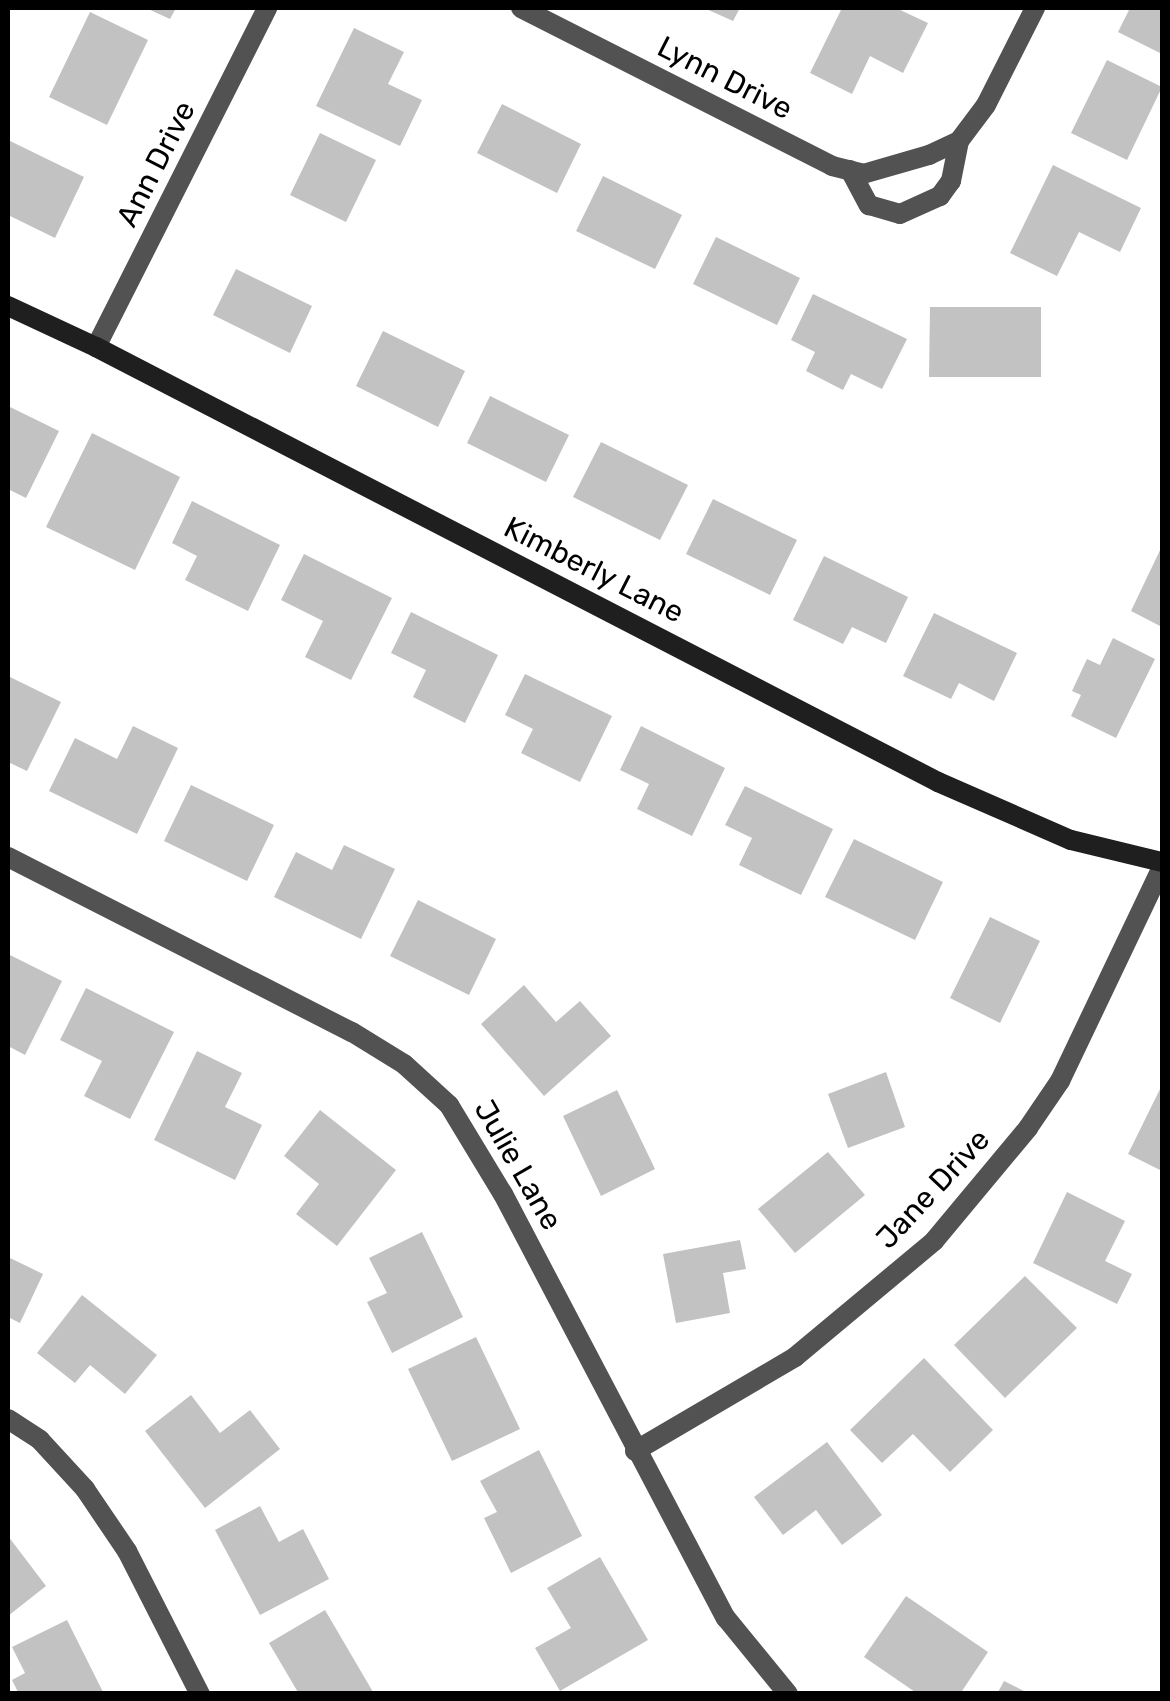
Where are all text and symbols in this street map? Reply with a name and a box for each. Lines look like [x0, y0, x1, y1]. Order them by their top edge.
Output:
street label: Lynn Drive [652, 29, 798, 127]
street label: Ann Drive [109, 95, 203, 233]
street label: Kimberly Lane [498, 509, 690, 631]
street label: Julie Lane [466, 1094, 570, 1236]
street label: Jane Drive [869, 1122, 997, 1256]

